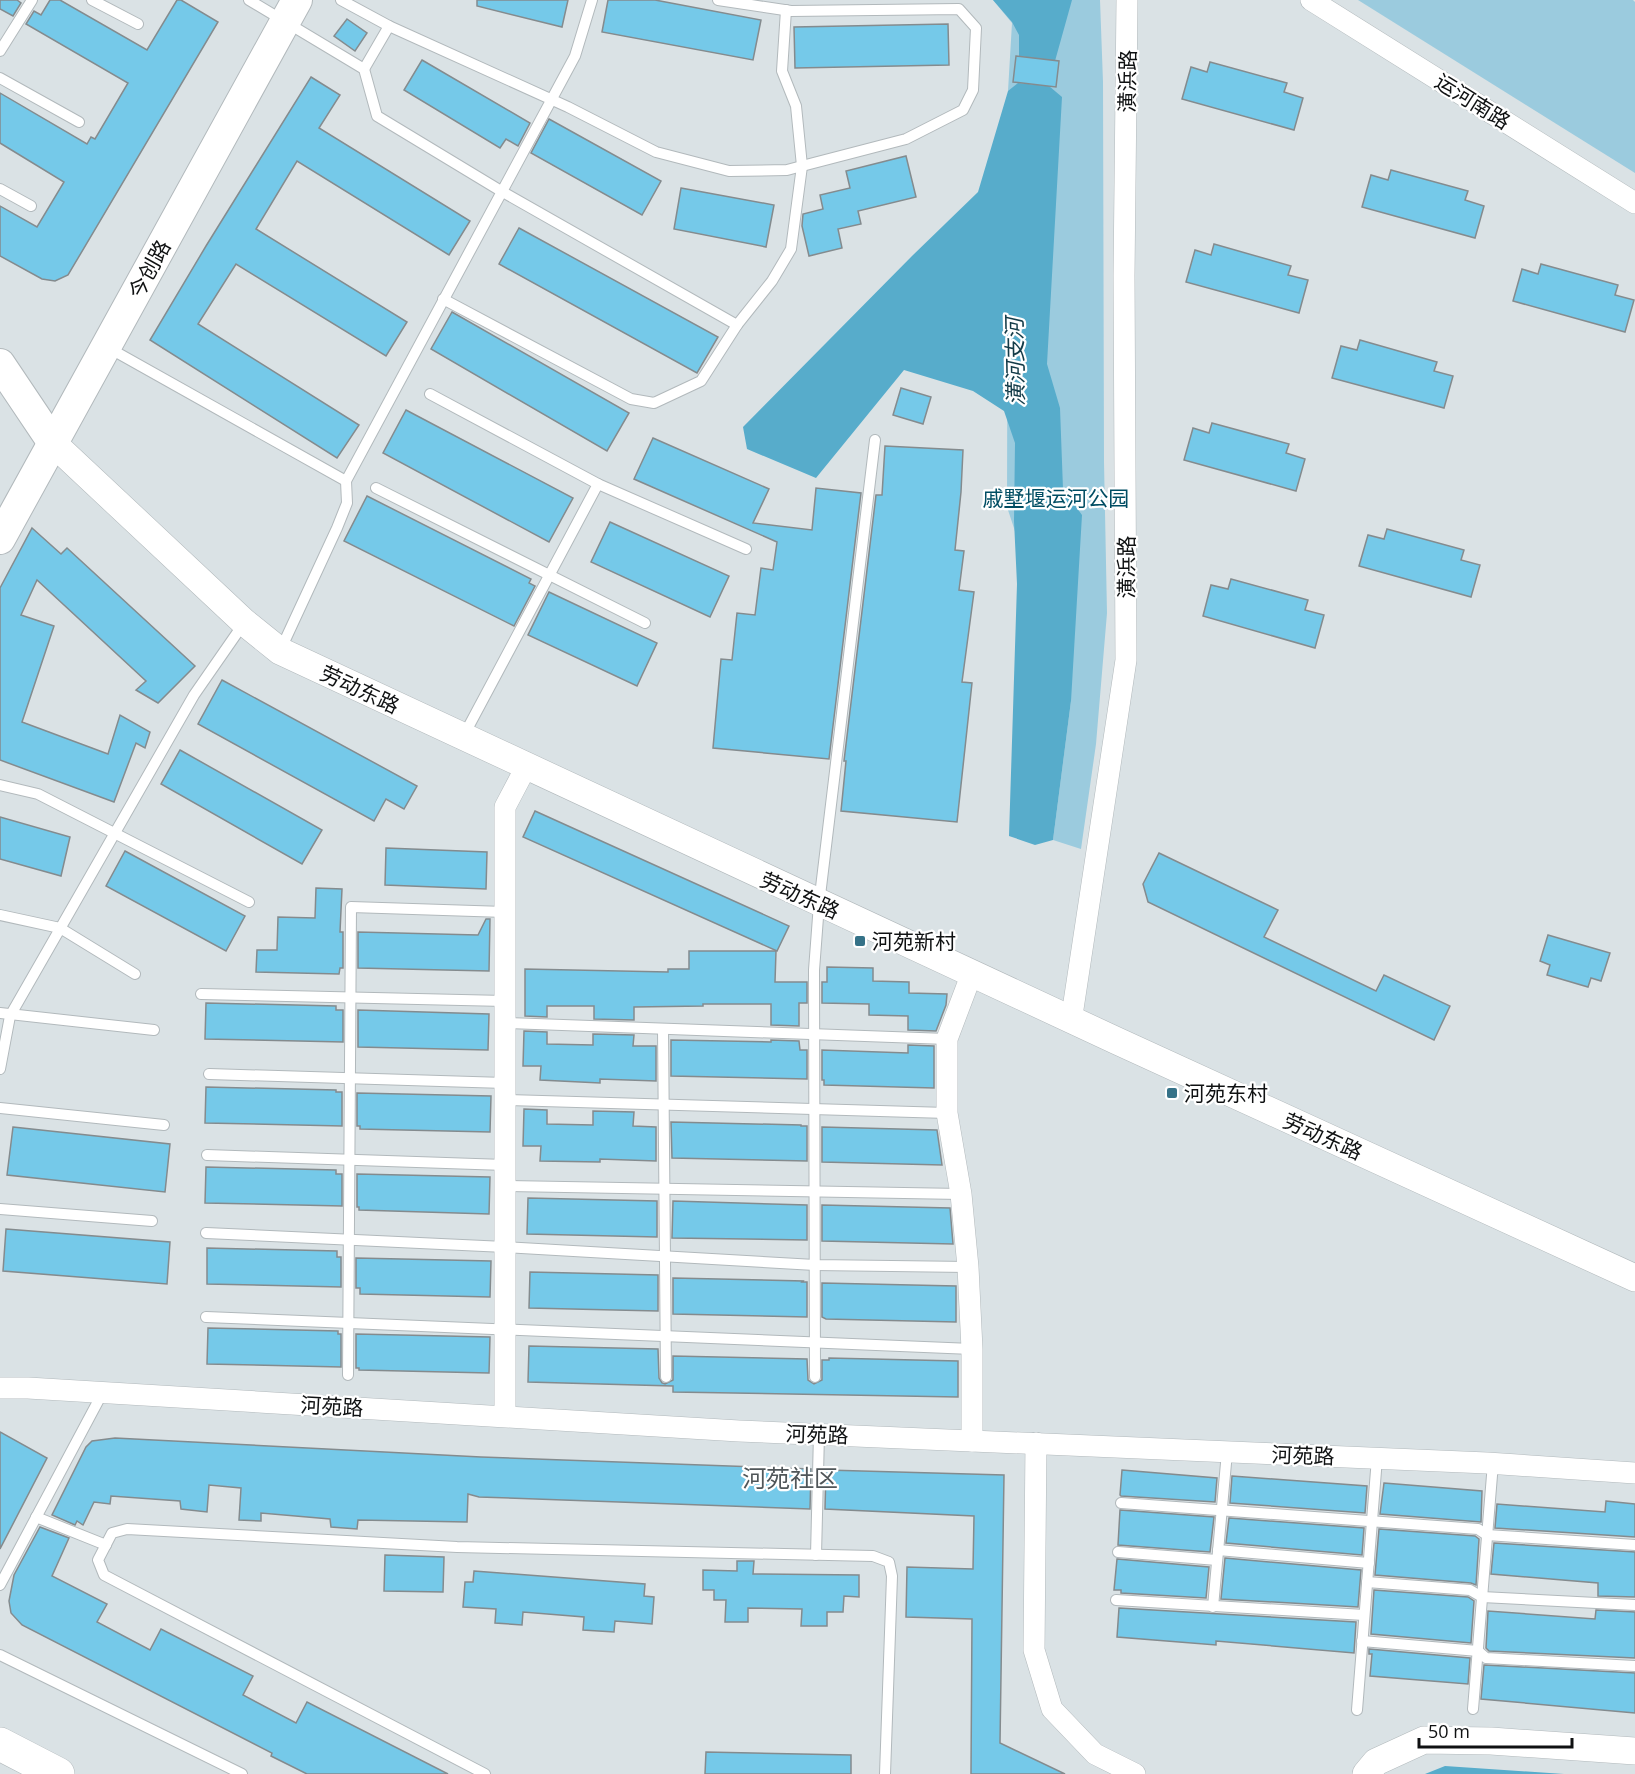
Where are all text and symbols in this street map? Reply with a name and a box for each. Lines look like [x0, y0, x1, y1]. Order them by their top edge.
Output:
street label: 潢浜路 [1112, 49, 1142, 113]
street label: 运河南路 [1430, 67, 1516, 135]
street label: 今创路 [121, 235, 177, 303]
water label: 潢河支河 [998, 314, 1030, 406]
park label: 戚墅堰运河公园 [983, 484, 1130, 512]
street label: 潢浜路 [1112, 536, 1140, 599]
street label: 劳动东路 [316, 659, 404, 719]
street label: 劳动东路 [756, 865, 844, 925]
place label: 河苑新村 [872, 927, 956, 955]
marker: 河苑新村 [853, 934, 867, 948]
place label: 河苑东村 [1184, 1079, 1268, 1107]
marker: 河苑东村 [1165, 1086, 1179, 1100]
street label: 劳动东路 [1279, 1106, 1367, 1166]
street label: 河苑路 [300, 1390, 364, 1422]
street label: 河苑路 [785, 1419, 849, 1449]
street label: 河苑路 [1271, 1440, 1335, 1470]
district label: 河苑社区 [742, 1461, 838, 1494]
scale bar [1419, 1711, 1572, 1749]
text: 50 m [1428, 1719, 1470, 1743]

